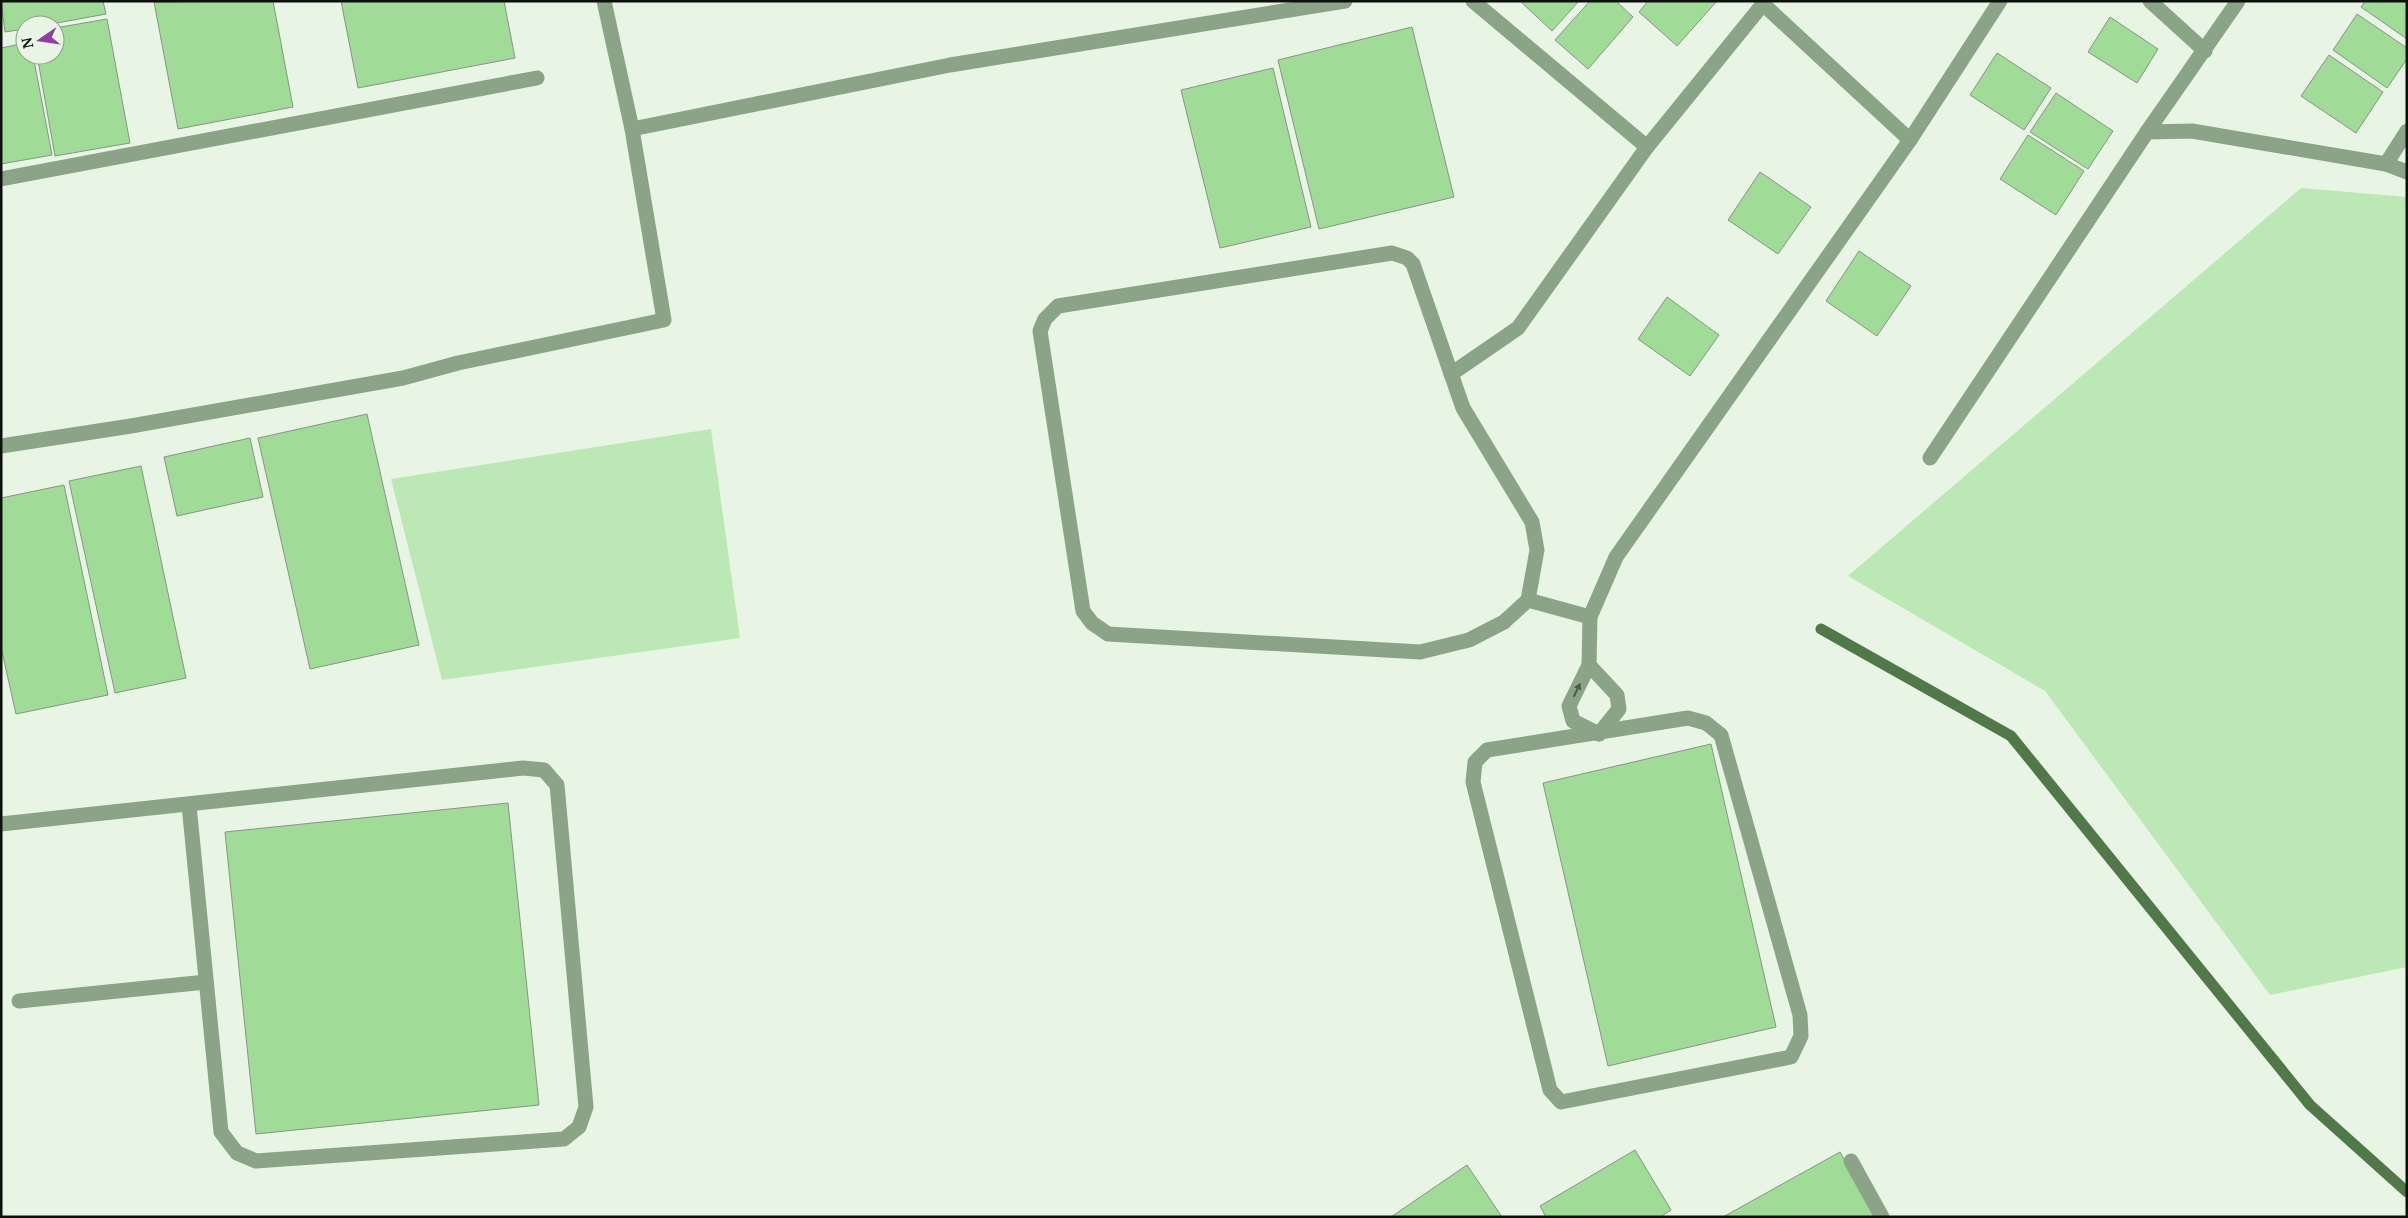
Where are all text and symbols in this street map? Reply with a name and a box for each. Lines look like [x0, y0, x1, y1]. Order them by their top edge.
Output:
north arrow [15, 15, 65, 65]
text: N [16, 36, 37, 51]
one-way arrow [1573, 683, 1581, 697]

